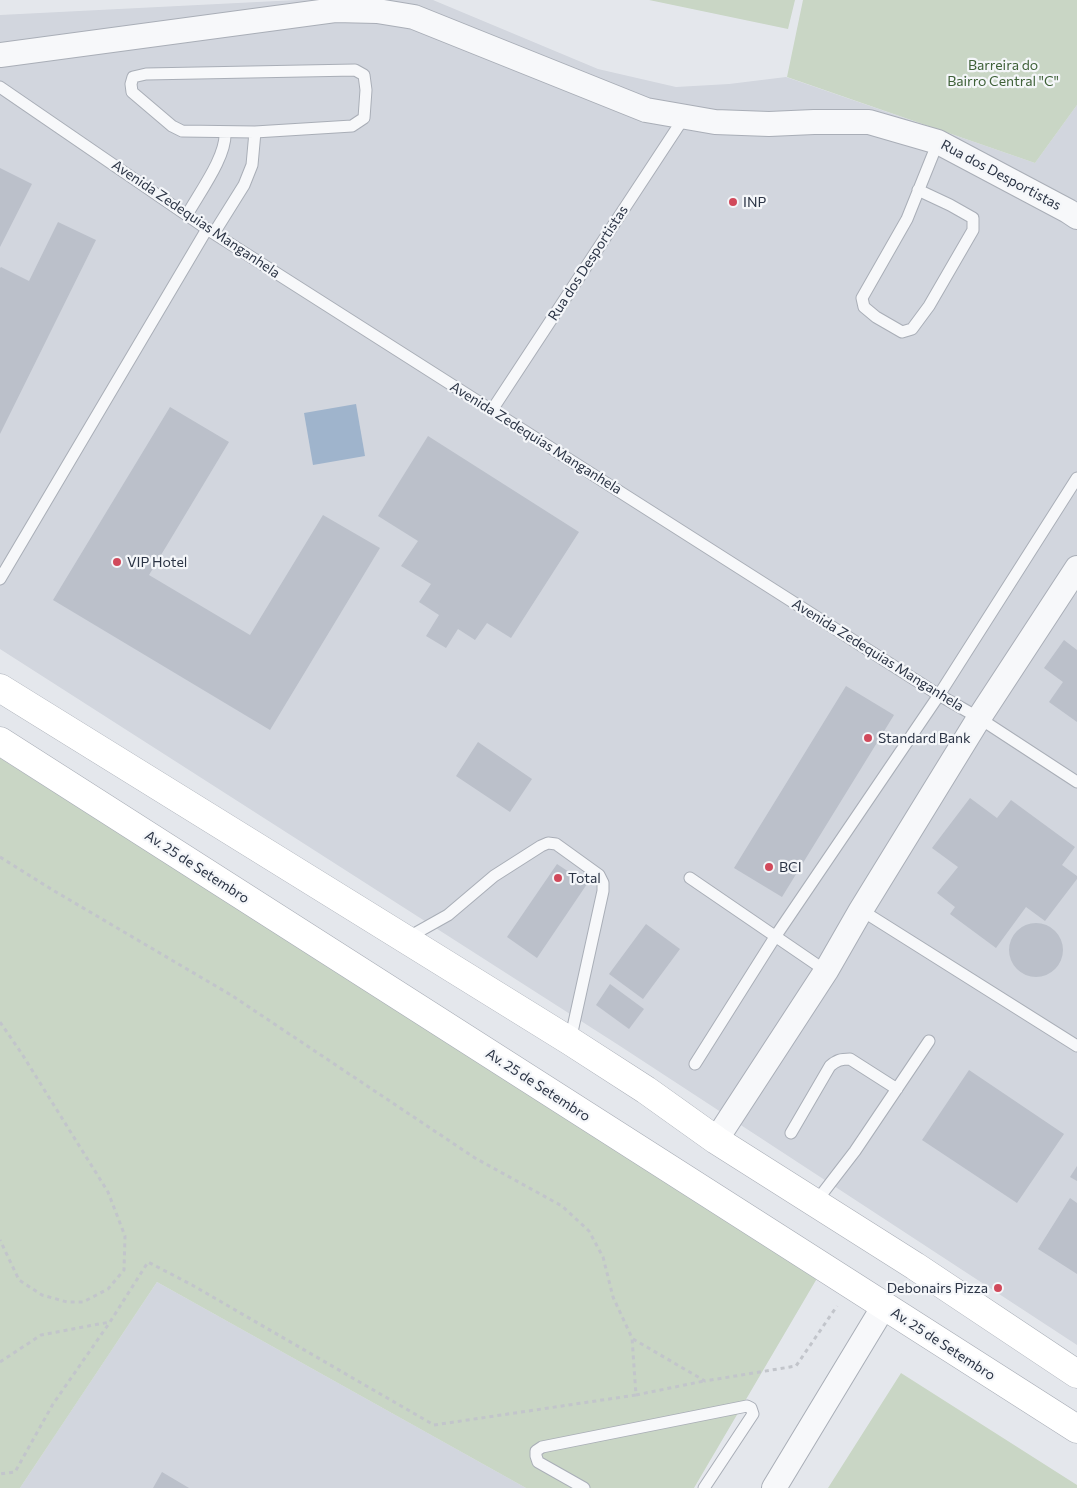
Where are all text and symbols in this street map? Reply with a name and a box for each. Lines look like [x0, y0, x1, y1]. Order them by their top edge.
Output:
park label: Barreira do Bairro Central "C" [947, 57, 1059, 90]
street label: Rua dos Desportistas [938, 136, 1064, 214]
street label: Avenida Zedequias Manganhela [109, 156, 283, 282]
place label: INP [743, 194, 766, 210]
marker: INP [727, 196, 739, 208]
street label: Rua dos Desportistas [544, 202, 632, 324]
street label: Avenida Zedequias Manganhela [447, 378, 625, 498]
place label: VIP Hotel [127, 554, 187, 570]
marker: VIP Hotel [111, 556, 123, 568]
street label: Avenida Zedequias Manganhela [789, 595, 967, 715]
place label: Standard Bank [878, 730, 971, 746]
marker: Standard Bank [862, 732, 874, 744]
street label: Av. 25 de Setembro [142, 827, 252, 907]
place label: BCI [779, 859, 802, 875]
marker: BCI [763, 861, 775, 873]
place label: Total [568, 870, 601, 886]
marker: Total [552, 872, 564, 884]
street label: Av. 25 de Setembro [483, 1045, 593, 1125]
place label: Debonairs Pizza [887, 1280, 988, 1296]
marker: Debonairs Pizza [992, 1282, 1004, 1294]
street label: Av. 25 de Setembro [888, 1304, 998, 1384]

